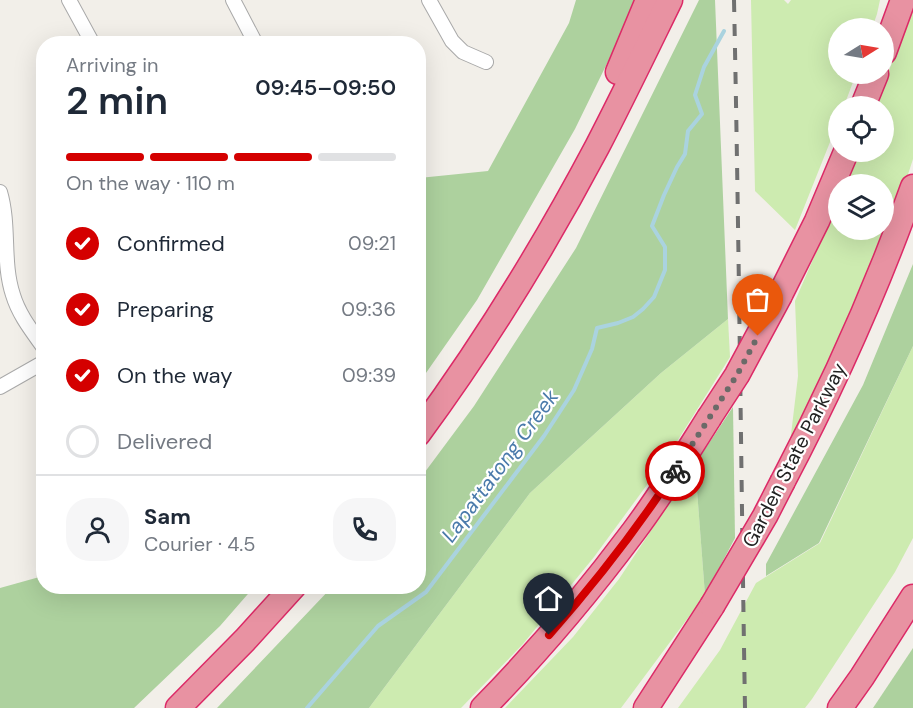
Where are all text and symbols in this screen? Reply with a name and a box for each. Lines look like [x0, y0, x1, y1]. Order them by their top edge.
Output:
north arrow [828, 18, 894, 84]
map controls [828, 18, 894, 240]
text: Arriving in [66, 52, 158, 78]
text: 09:45–09:50 [255, 73, 396, 102]
text: 2 min [66, 75, 168, 126]
button: locate [828, 96, 894, 162]
text: On the way · 110 m [66, 170, 235, 196]
button: layers [828, 174, 894, 240]
icon: check [66, 227, 99, 260]
text: Confirmed [117, 229, 225, 258]
text: 09:21 [348, 230, 396, 256]
pin [732, 274, 783, 336]
icon: bag [741, 283, 774, 316]
icon: check [66, 293, 99, 326]
text: Preparing [117, 295, 214, 324]
text: 09:36 [341, 296, 396, 322]
street label: Garden State Parkway [736, 358, 852, 552]
icon: check [66, 359, 99, 392]
text: On the way [117, 361, 232, 390]
text: 09:39 [342, 362, 396, 388]
water label: Lapattatong Creek [435, 384, 565, 548]
text: Delivered [117, 427, 212, 456]
courier [645, 441, 705, 501]
icon: bike [659, 455, 692, 488]
button: person [66, 498, 129, 561]
button: phone [333, 498, 396, 561]
text: Sam [144, 502, 191, 531]
text: Courier · 4.5 [144, 531, 256, 557]
pin [523, 573, 574, 635]
icon: home [532, 582, 565, 615]

